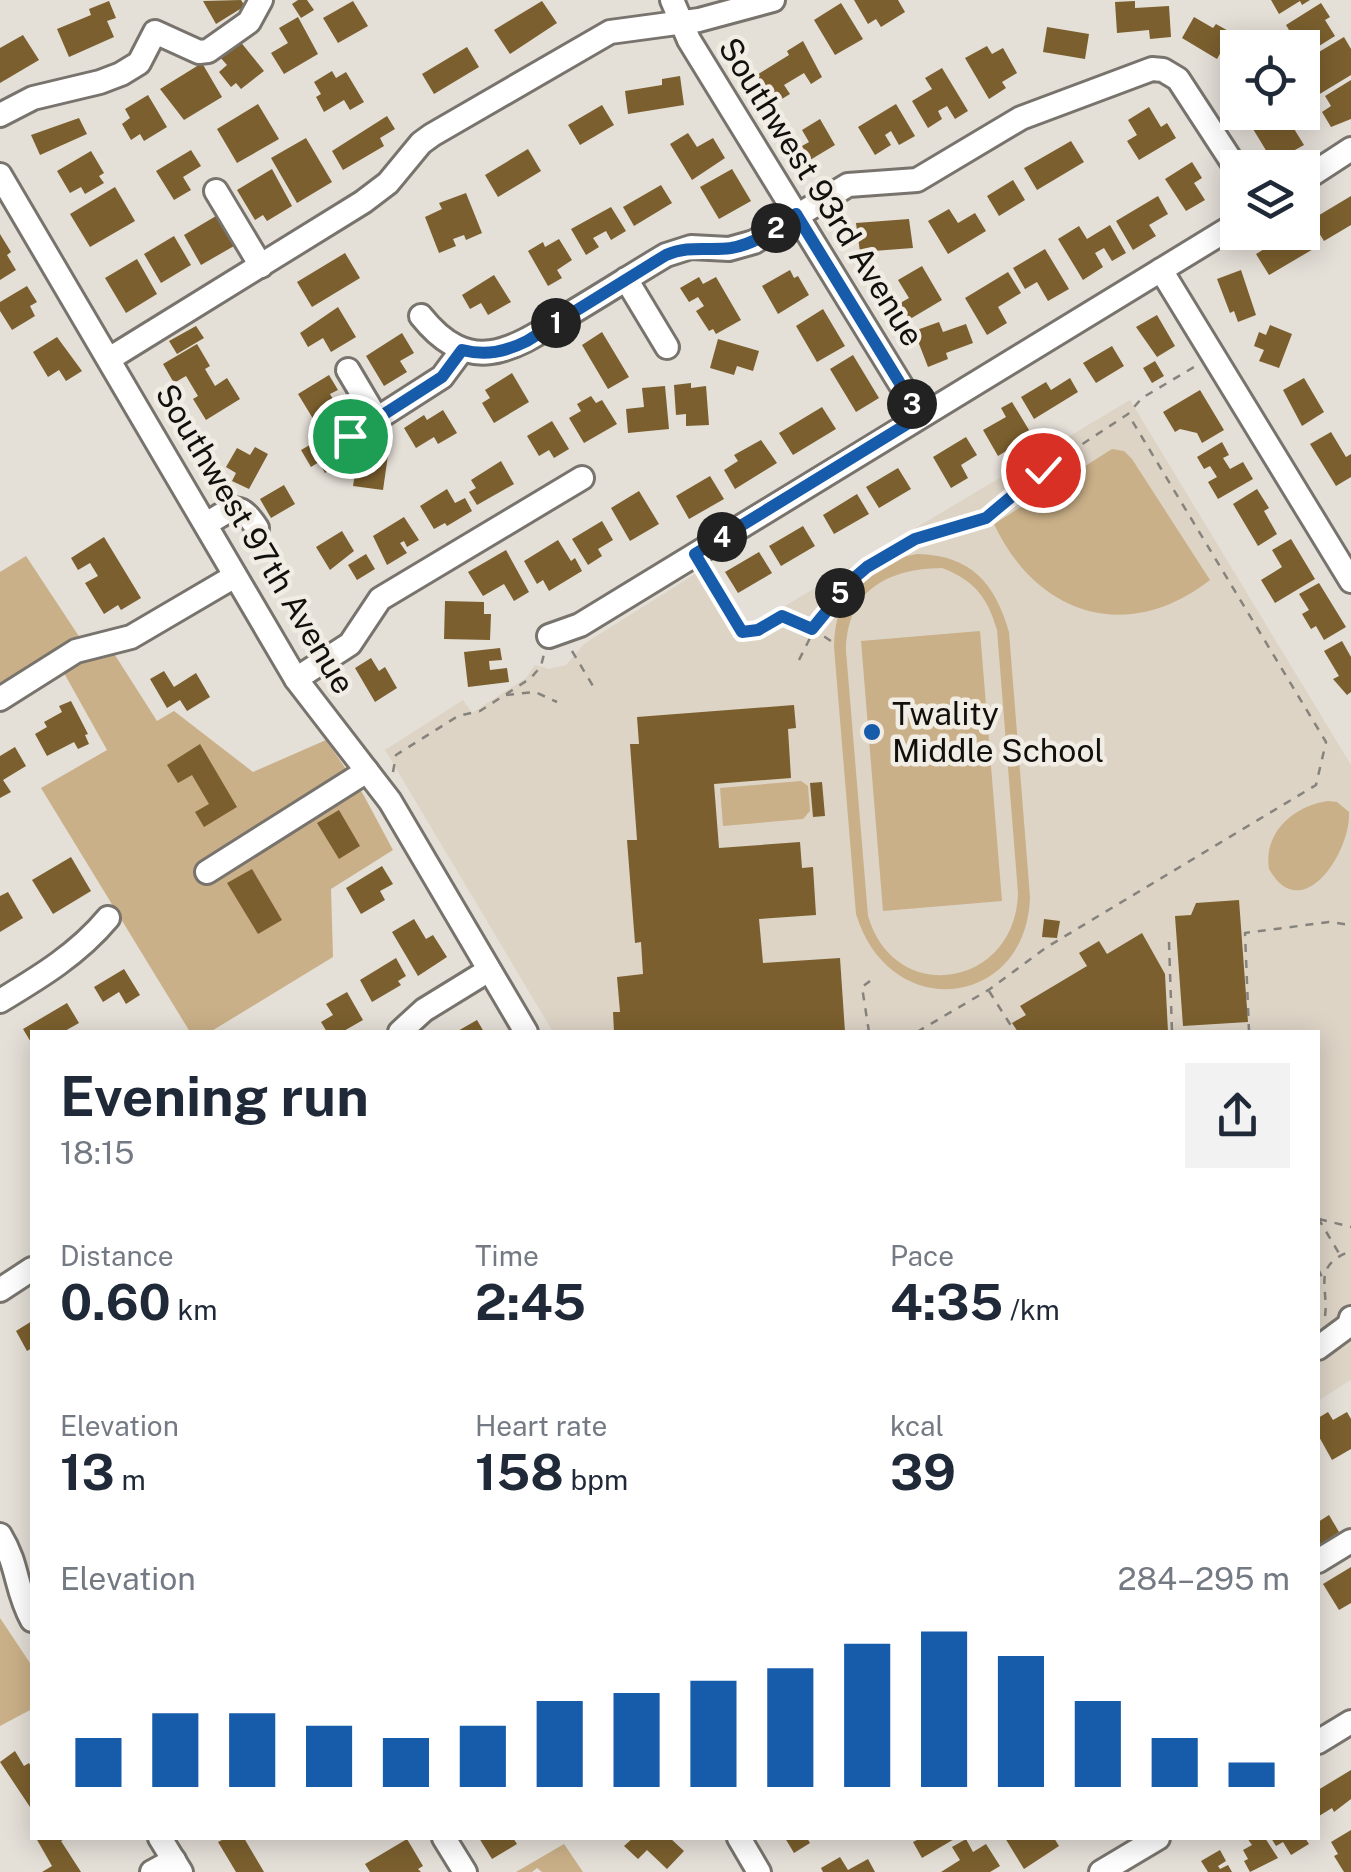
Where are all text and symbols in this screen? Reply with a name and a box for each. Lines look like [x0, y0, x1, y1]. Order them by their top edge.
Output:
map controls [1220, 30, 1320, 250]
button: locate [1220, 30, 1320, 130]
street label: Southwest 93rd Avenue [711, 31, 931, 353]
button: layers [1220, 150, 1320, 250]
pin: 2 [751, 203, 801, 253]
text: 2 [767, 211, 785, 244]
pin: 1 [531, 298, 581, 348]
text: 1 [550, 306, 562, 339]
street label: Southwest 97th Avenue [148, 377, 363, 700]
pin: 3 [887, 379, 937, 429]
text: 3 [903, 387, 921, 420]
pin [308, 394, 393, 479]
icon: arrive [323, 409, 378, 464]
pin [1001, 428, 1086, 513]
icon: check [1016, 443, 1071, 498]
pin: 4 [697, 512, 747, 562]
text: 4 [713, 520, 731, 553]
pin: 5 [815, 568, 865, 618]
text: 5 [831, 576, 849, 609]
place label: Twality Middle School [892, 695, 1104, 769]
marker: Twality Middle School [861, 721, 883, 743]
button: share [1185, 1063, 1290, 1168]
text: Evening run [60, 1064, 369, 1128]
text: 18:15 [60, 1134, 134, 1171]
text: Distance [60, 1239, 174, 1272]
text: Time [475, 1239, 539, 1272]
text: Pace [890, 1239, 954, 1272]
text: 0.60 [60, 1272, 171, 1331]
text: 2:45 [475, 1272, 586, 1331]
text: 4:35 [890, 1272, 1003, 1331]
text: km [171, 1293, 218, 1326]
text: /km [1003, 1293, 1060, 1326]
text: Elevation [60, 1409, 179, 1442]
text: Heart rate [475, 1409, 607, 1442]
text: kcal [890, 1409, 944, 1442]
text: 13 [60, 1442, 115, 1501]
text: 158 [475, 1442, 564, 1501]
text: 39 [890, 1442, 956, 1501]
text: m [115, 1463, 146, 1496]
text: bpm [564, 1463, 628, 1496]
text: Elevation [60, 1560, 196, 1597]
text: 284–295 m [1117, 1560, 1290, 1597]

